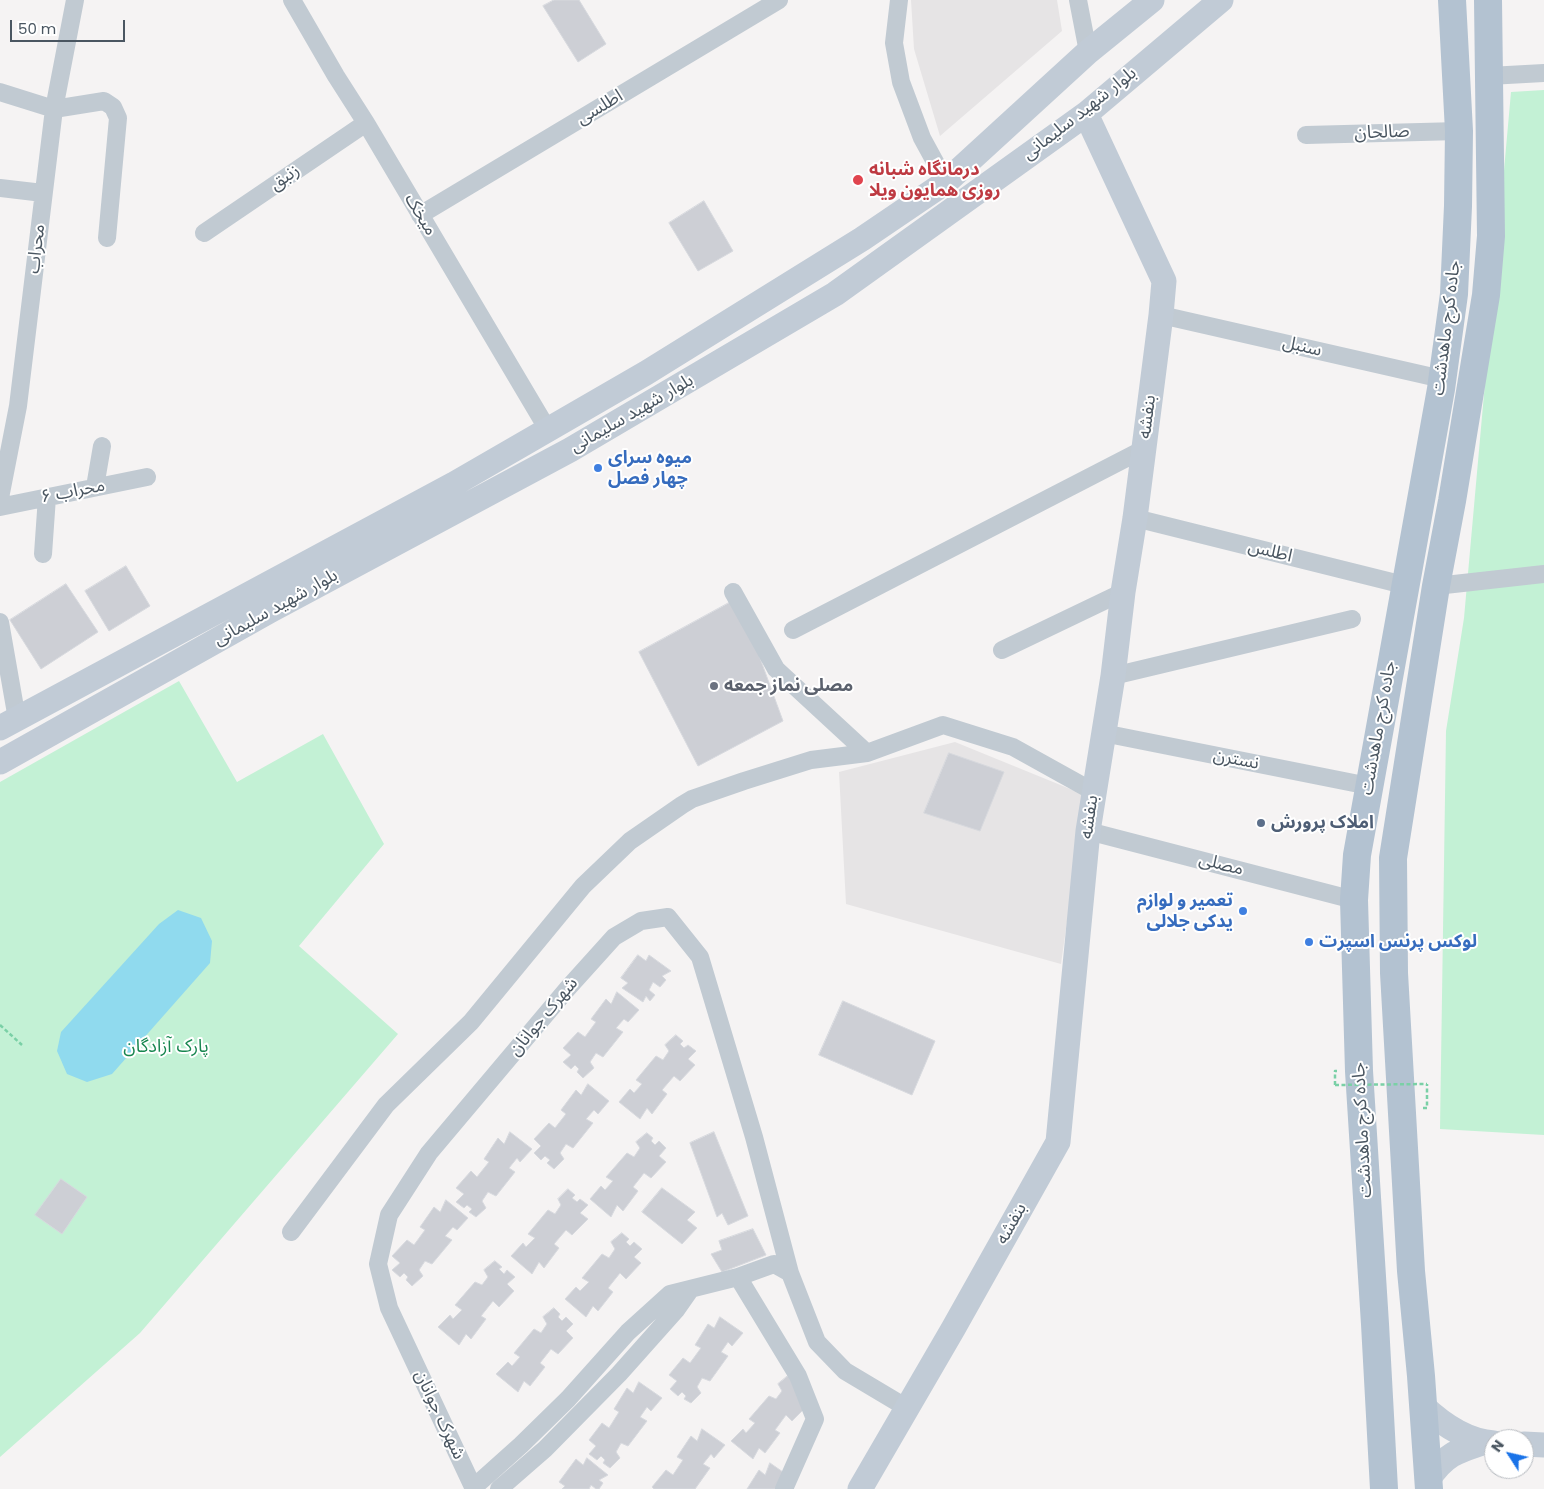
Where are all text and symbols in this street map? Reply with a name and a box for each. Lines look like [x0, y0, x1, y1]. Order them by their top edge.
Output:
scale bar [12, 10, 128, 42]
text: 50 m [18, 18, 56, 39]
street label: بلوار شهید سلیمانی [1019, 63, 1141, 165]
street label: اطلسی [573, 86, 627, 130]
street label: صالحان [1354, 121, 1410, 145]
place label: درمانگاه شبانه روزی همایون ویلا [869, 159, 1001, 202]
street label: زنبق [266, 160, 304, 196]
marker: درمانگاه شبانه روزی همایون ویلا [851, 173, 865, 187]
street label: میخک [399, 190, 441, 240]
street label: محراب [23, 223, 51, 275]
street label: جاده کرج ماهدشت [1428, 259, 1466, 397]
street label: سنبل [1280, 332, 1324, 362]
street label: بلوار شهید سلیمانی [567, 370, 697, 458]
street label: بنفشه [1135, 394, 1161, 440]
place label: میوه سرای چهار فصل [608, 447, 692, 489]
marker: میوه سرای چهار فصل [592, 462, 604, 474]
street label: محراب ۶ [39, 475, 107, 509]
street label: اطلس [1246, 536, 1294, 568]
street label: بلوار شهید سلیمانی [210, 565, 342, 651]
street label: جاده کرج ماهدشت [1357, 659, 1401, 797]
place label: مصلی نماز جمعه [724, 675, 853, 697]
marker: مصلی نماز جمعه [708, 680, 720, 692]
street label: نسترن [1211, 745, 1261, 775]
street label: بنفشه [1076, 794, 1104, 840]
place label: املاک پرورش [1271, 812, 1374, 834]
marker: املاک پرورش [1255, 817, 1267, 829]
street label: مصلی [1196, 849, 1246, 881]
place label: تعمیر و لوازم یدکی جلالی [1137, 890, 1233, 932]
marker: تعمیر و لوازم یدکی جلالی [1237, 905, 1249, 917]
place label: لوکس پرنس اسپرت [1319, 931, 1477, 953]
marker: لوکس پرنس اسپرت [1303, 936, 1315, 948]
street label: شهرک جوانان [505, 973, 583, 1061]
park label: پارک آزادگان [123, 1036, 209, 1058]
street label: جاده کرج ماهدشت [1349, 1062, 1377, 1198]
street label: بنفشه [992, 1200, 1032, 1248]
street label: شهرک جوانان [409, 1367, 469, 1463]
north arrow [1484, 1429, 1534, 1479]
text: N [1486, 1436, 1509, 1456]

